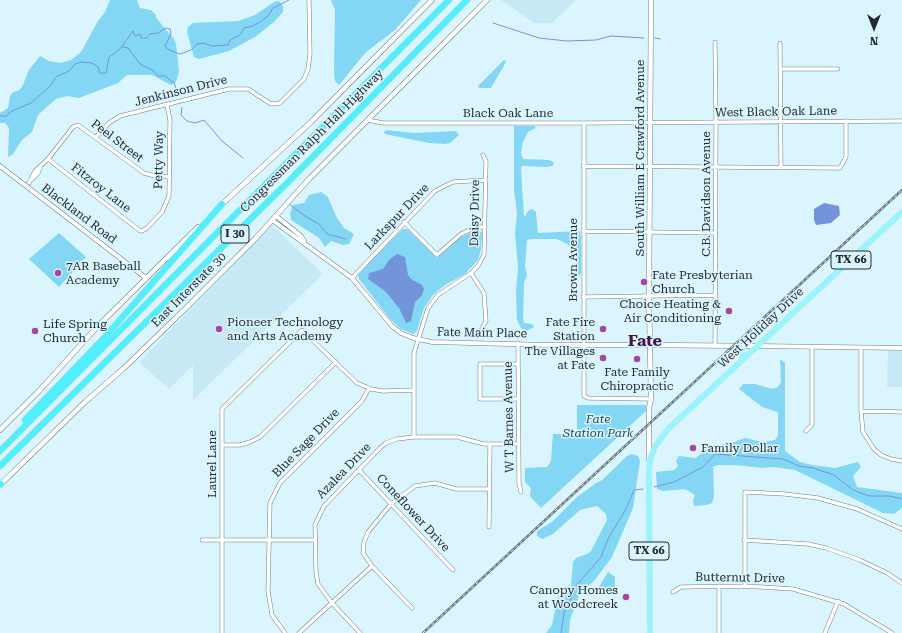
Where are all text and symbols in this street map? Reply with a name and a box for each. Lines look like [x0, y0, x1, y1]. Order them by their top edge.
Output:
north arrow [854, 8, 894, 48]
text: N [870, 34, 878, 47]
street label: South William E Crawford Avenue [633, 60, 647, 256]
street label: Congressman Ralph Hall Highway [237, 66, 387, 216]
street label: Jenkinson Drive [133, 73, 229, 109]
street label: West Black Oak Lane [715, 104, 837, 120]
street label: Black Oak Lane [463, 106, 553, 120]
street label: Peel Street [88, 117, 146, 165]
street label: Petty Way [151, 131, 167, 189]
street label: C.B. Davidson Avenue [699, 131, 713, 257]
street label: Fitzroy Lane [68, 160, 134, 216]
street label: Daisy Drive [467, 180, 483, 246]
street label: Blackland Road [39, 181, 119, 247]
street label: Larkspur Drive [362, 181, 432, 253]
street label: Brown Avenue [566, 218, 580, 302]
road number: I 30 [221, 225, 249, 243]
street label: East Interstate 30 [149, 250, 229, 330]
road number: TX 66 [831, 251, 871, 269]
place label: 7AR Baseball Academy [66, 259, 141, 287]
marker: 7AR Baseball Academy [53, 268, 63, 278]
place label: Fate Presbyterian Church [652, 268, 753, 296]
marker: Fate Presbyterian Church [639, 277, 649, 287]
street label: West Holiday Drive [715, 285, 807, 371]
place label: Choice Heating & Air Conditioning [620, 297, 721, 325]
marker: Choice Heating & Air Conditioning [724, 306, 734, 316]
place label: Pioneer Technology and Arts Academy [227, 315, 343, 343]
place label: Fate Fire Station [546, 315, 595, 343]
place label: Life Spring Church [43, 317, 107, 345]
marker: Pioneer Technology and Arts Academy [214, 324, 224, 334]
marker: Fate Fire Station [598, 324, 608, 334]
street label: Fate Main Place [437, 325, 527, 341]
marker: Life Spring Church [30, 326, 40, 336]
district label: Fate [628, 331, 662, 351]
place label: The Villages at Fate [525, 344, 595, 372]
marker: The Villages at Fate [598, 353, 608, 363]
marker: Fate Family Chiropractic [632, 354, 642, 364]
street label: W T Barnes Avenue [501, 361, 517, 473]
place label: Fate Family Chiropractic [600, 365, 674, 393]
street label: Blue Sage Drive [269, 405, 343, 481]
park label: Fate Station Park [563, 412, 633, 440]
street label: Laurel Lane [205, 430, 219, 498]
street label: Azalea Drive [314, 440, 374, 502]
place label: Family Dollar [701, 441, 778, 455]
marker: Family Dollar [688, 443, 698, 453]
street label: Coneflower Drive [373, 471, 453, 555]
road number: TX 66 [629, 542, 669, 560]
street label: Butternut Drive [695, 570, 785, 586]
place label: Canopy Homes at Woodcreek [530, 583, 618, 611]
marker: Canopy Homes at Woodcreek [621, 592, 631, 602]

